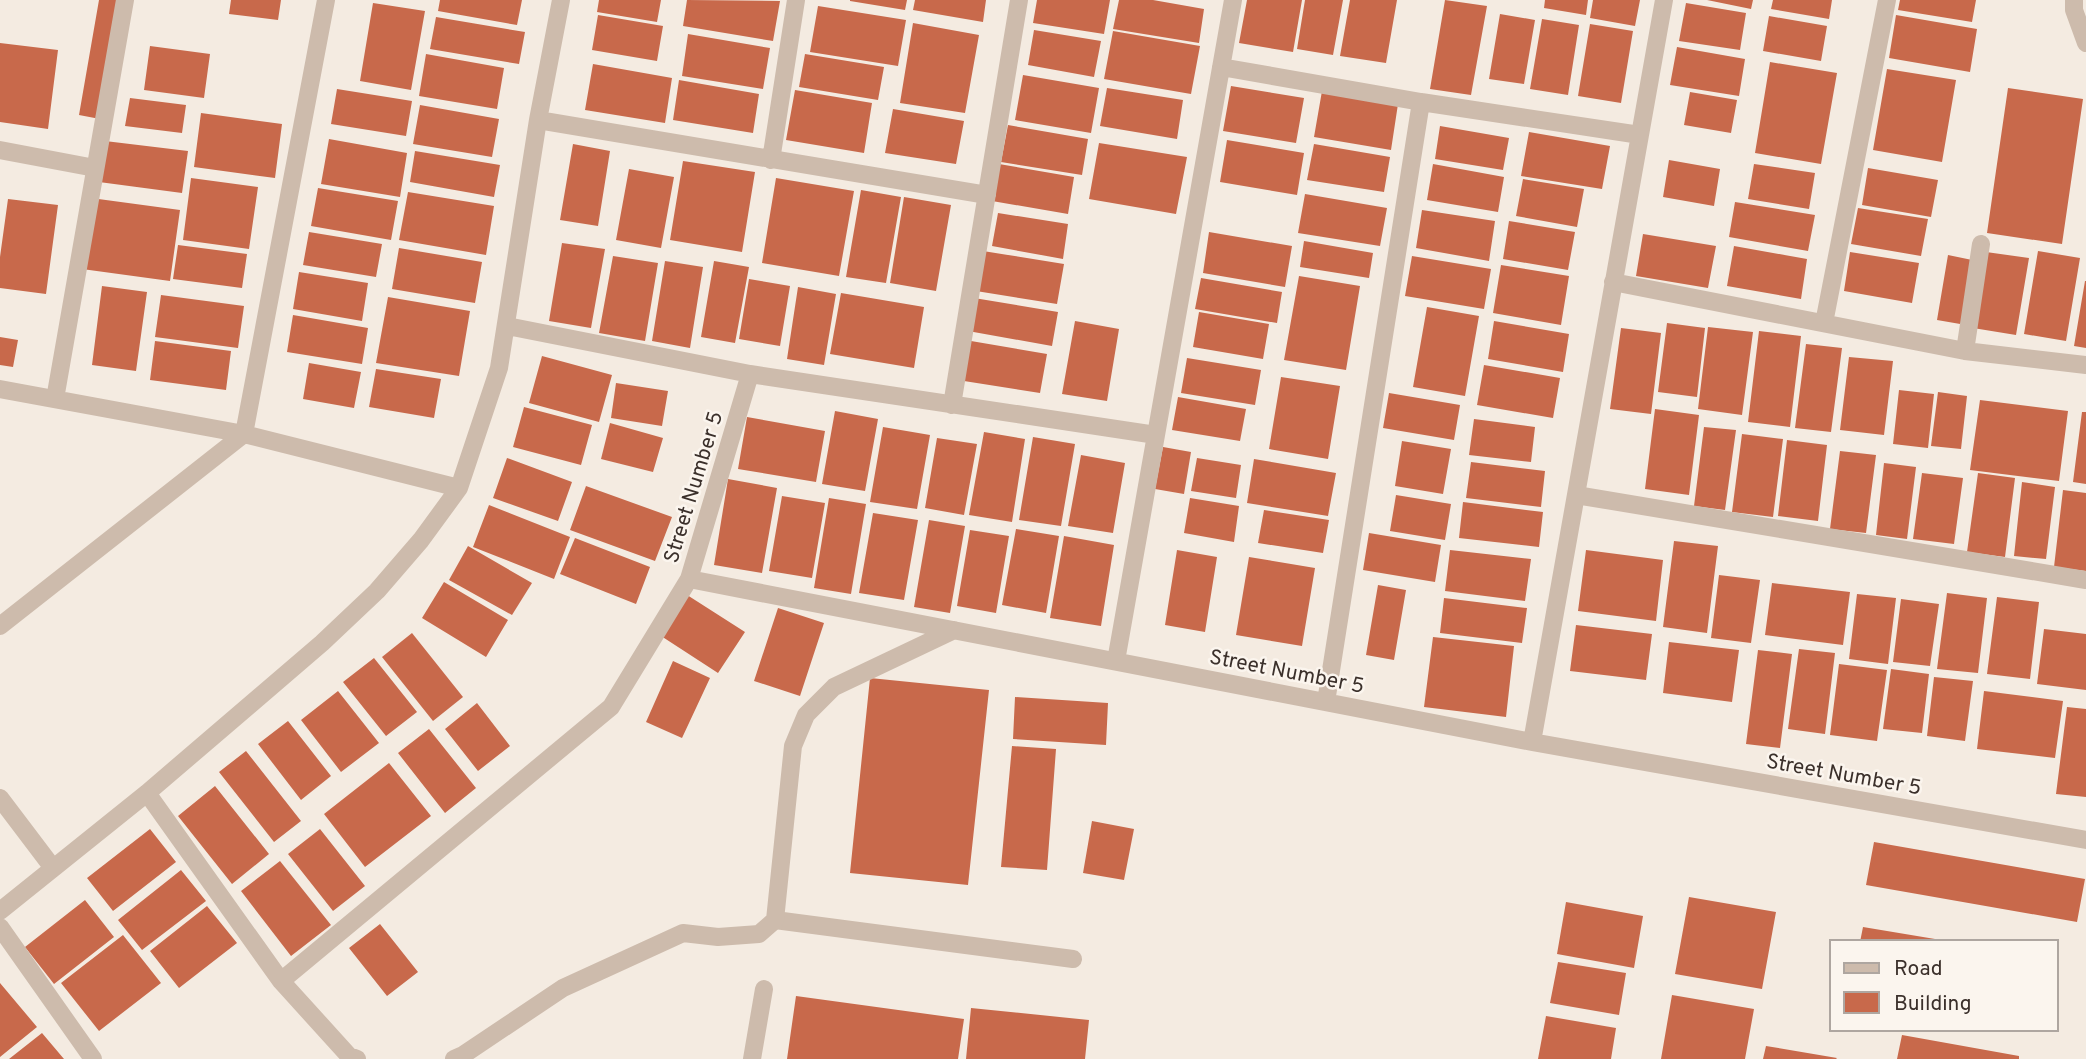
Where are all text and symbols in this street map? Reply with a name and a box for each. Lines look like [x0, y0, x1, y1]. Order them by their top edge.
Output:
street label: Street Number 5 [659, 408, 730, 567]
street label: Street Number 5 [1207, 644, 1366, 701]
street label: Street Number 5 [1764, 749, 1923, 802]
legend [1830, 940, 2058, 1031]
text: Road [1894, 956, 1943, 983]
text: Building [1894, 991, 1972, 1018]

